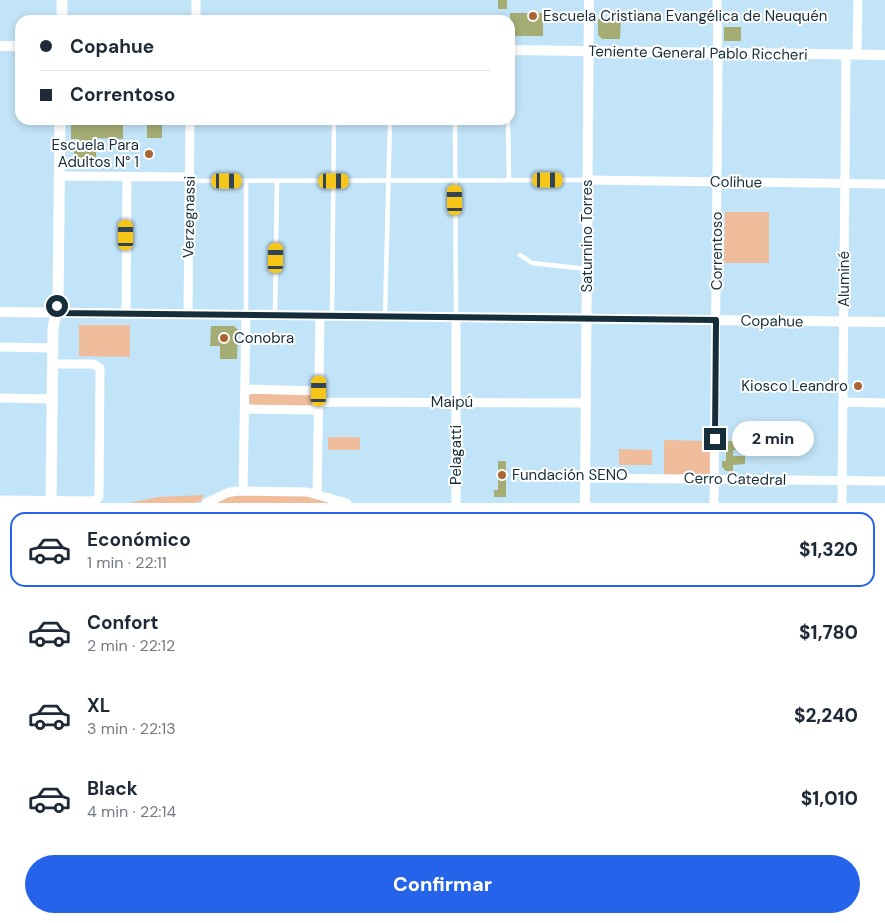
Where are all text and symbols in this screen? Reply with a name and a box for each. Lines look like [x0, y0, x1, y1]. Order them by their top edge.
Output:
place label: Escuela Cristiana Evangélica de Neuquén [543, 6, 827, 26]
marker: Escuela Cristiana Evangélica de Neuquén [527, 10, 539, 22]
text: Copahue [70, 34, 154, 59]
street label: Teniente General Pablo Riccheri [588, 41, 808, 65]
text: Correntoso [70, 82, 175, 107]
place label: Escuela Para Adultos N° 1 [52, 135, 139, 172]
marker: Escuela Para Adultos N° 1 [143, 148, 155, 160]
street label: Colihue [710, 172, 762, 192]
car [533, 173, 563, 188]
car [212, 174, 242, 189]
car [319, 174, 349, 189]
street label: Verzegnassi [178, 176, 200, 258]
street label: Saturnino Torres [577, 179, 597, 293]
car [447, 185, 462, 215]
street label: Correntoso [707, 212, 727, 290]
car [118, 220, 133, 250]
car [268, 243, 283, 273]
street label: Aluminé [834, 251, 854, 307]
route start [46, 295, 68, 317]
street label: Copahue [740, 310, 804, 332]
place label: Conobra [234, 328, 294, 348]
marker: Conobra [218, 332, 230, 344]
car [311, 376, 326, 406]
place label: Kiosco Leandro [741, 376, 848, 396]
marker: Kiosco Leandro [852, 380, 864, 392]
street label: Maipú [431, 392, 473, 412]
callout: 2 min [732, 422, 815, 456]
street label: Pelagatti [446, 425, 466, 485]
route end [704, 428, 726, 450]
text: 2 min [752, 428, 794, 449]
place label: Fundación SENO [512, 465, 628, 485]
street label: Cerro Catedral [684, 468, 786, 490]
marker: Fundación SENO [496, 469, 508, 481]
icon: car [27, 527, 72, 572]
text: Económico [87, 527, 191, 552]
text: $1,320 [799, 537, 858, 562]
text: 1 min · 22:11 [87, 552, 167, 573]
icon: car [27, 610, 72, 655]
text: Confort [87, 610, 159, 635]
text: $1,780 [799, 620, 858, 645]
text: 2 min · 22:12 [87, 635, 175, 656]
icon: car [27, 693, 72, 738]
text: XL [87, 693, 110, 718]
text: $2,240 [794, 703, 858, 728]
text: 3 min · 22:13 [87, 718, 176, 739]
icon: car [27, 776, 72, 821]
text: Black [87, 776, 138, 801]
text: $1,010 [801, 786, 858, 811]
text: 4 min · 22:14 [87, 801, 176, 822]
button: Confirmar [25, 855, 860, 913]

